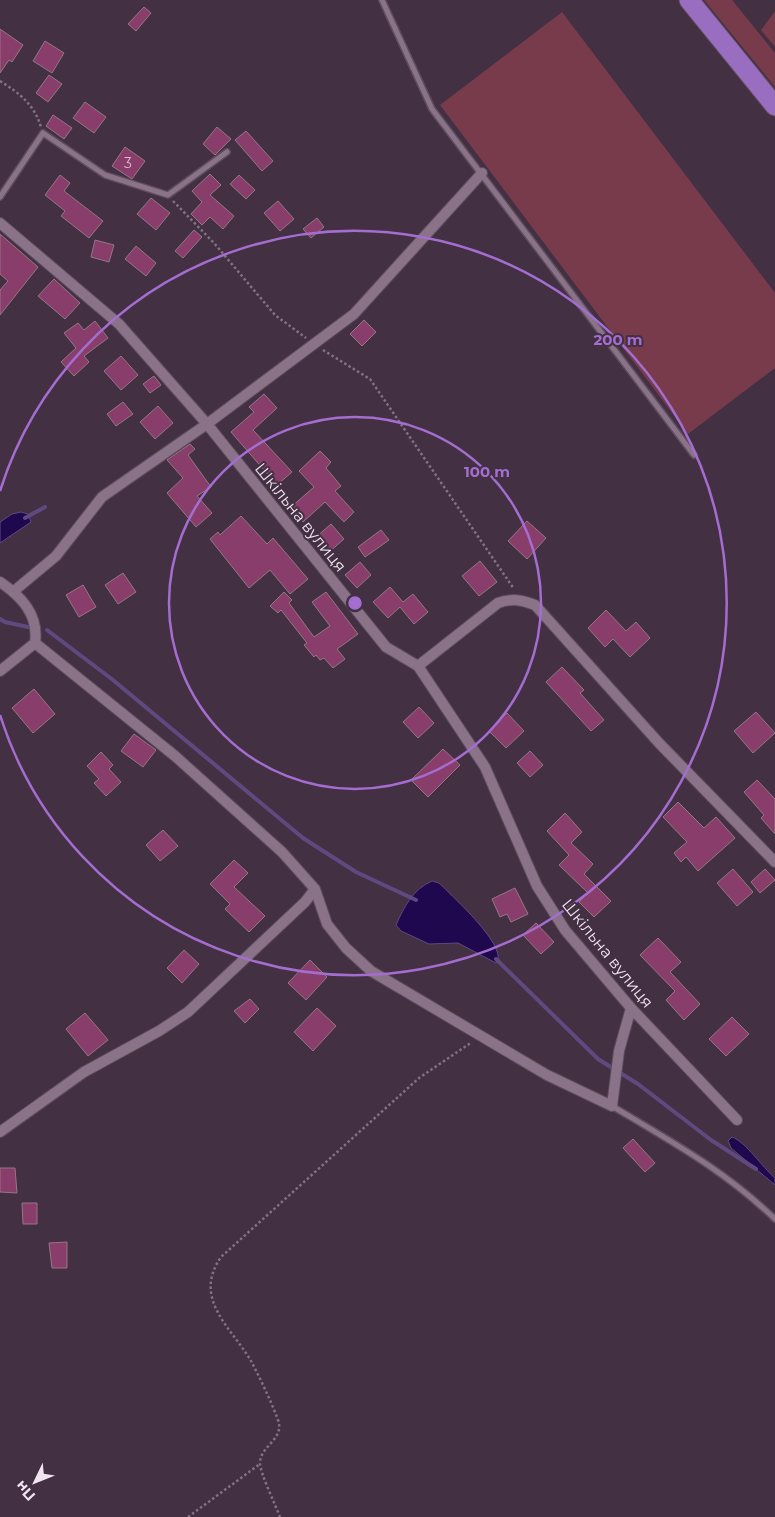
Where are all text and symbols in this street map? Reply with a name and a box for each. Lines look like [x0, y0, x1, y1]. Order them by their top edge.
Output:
house number: 3 [124, 154, 132, 172]
text: 200 m [593, 330, 643, 349]
street label: Шкільна вулиця [251, 459, 350, 576]
text: 100 m [464, 462, 510, 481]
centre of rings [346, 594, 364, 612]
street label: Шкільна вулиця [558, 895, 657, 1012]
north arrow [10, 1457, 60, 1507]
text: Пн [12, 1477, 39, 1505]

